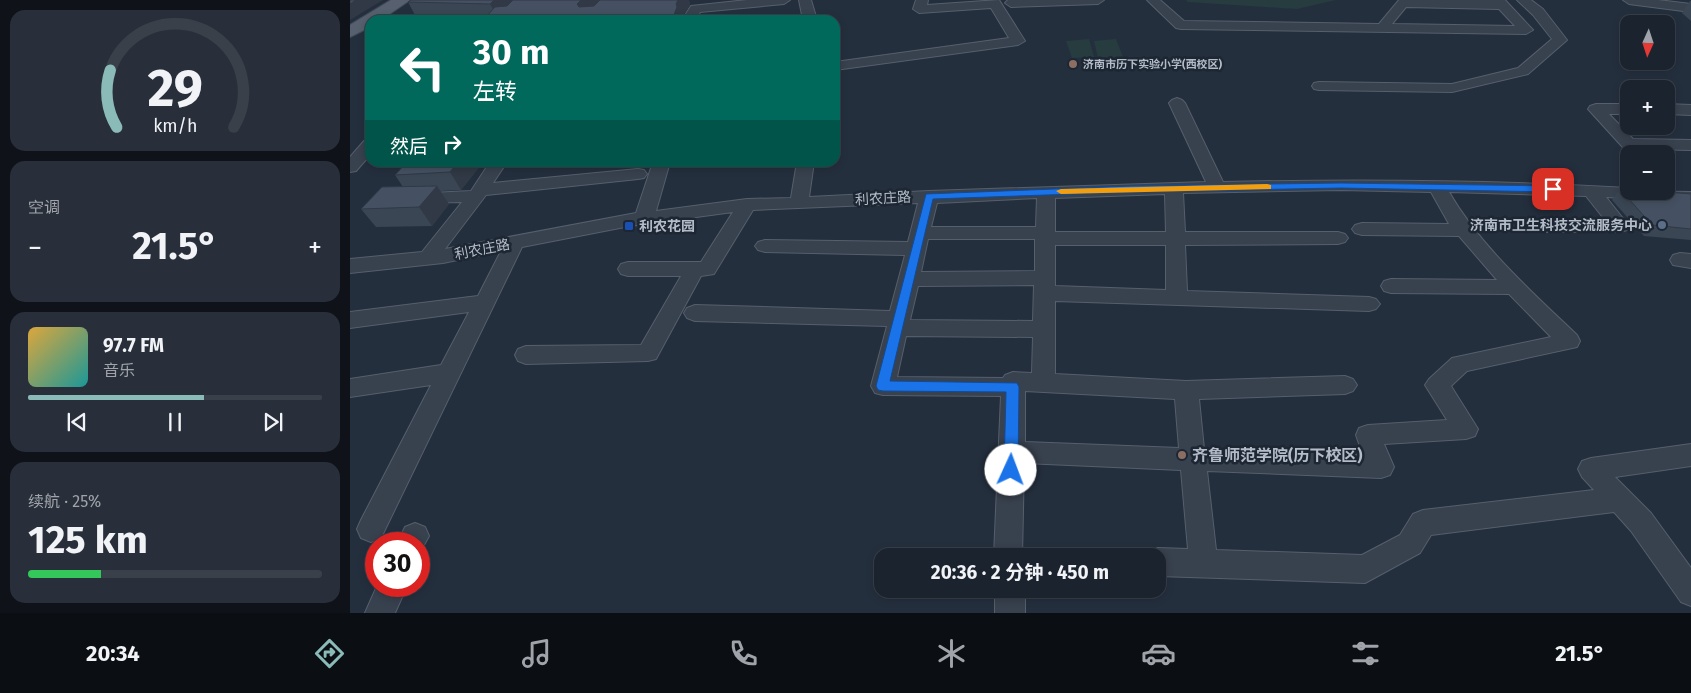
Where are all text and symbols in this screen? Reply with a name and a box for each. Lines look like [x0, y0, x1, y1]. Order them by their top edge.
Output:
north arrow [1620, 15, 1675, 70]
map controls [1620, 15, 1675, 200]
text: 30 m [473, 31, 550, 73]
icon: left [390, 35, 455, 100]
text: 29 [147, 57, 203, 120]
marker: 济南市历下实验小学(西校区) [1067, 58, 1079, 70]
place label: 济南市历下实验小学(西校区) [1083, 58, 1223, 71]
text: 左转 [473, 78, 517, 105]
button: + [1620, 80, 1675, 135]
text: km/h [153, 115, 197, 137]
icon: right [438, 130, 466, 158]
text: 然后 [390, 135, 428, 158]
button: − [1620, 145, 1675, 200]
pin [1532, 168, 1574, 210]
icon: arrive [1539, 175, 1567, 203]
street label: 利农庄路 [855, 189, 911, 208]
text: 空调 [28, 198, 60, 217]
place label: 济南市卫生科技交流服务中心 [1470, 217, 1652, 234]
place label: 利农花园 [639, 218, 695, 235]
marker: 济南市卫生科技交流服务中心 [1656, 219, 1668, 231]
marker: 利农花园 [623, 220, 635, 232]
text: 21.5° [132, 223, 218, 269]
text: − [28, 231, 42, 264]
text: + [308, 231, 322, 264]
street label: 利农庄路 [453, 236, 511, 263]
text: 97.7 FM [103, 334, 164, 357]
text: 音乐 [103, 361, 135, 380]
icon: previous [63, 408, 91, 436]
icon: pause [161, 408, 189, 436]
icon: next [259, 408, 287, 436]
position arrow [984, 443, 1036, 495]
place label: 齐鲁师范学院(历下校区) [1192, 446, 1362, 465]
marker: 齐鲁师范学院(历下校区) [1176, 449, 1188, 461]
text: 续航 · 25% [28, 492, 101, 511]
text: 125 km [28, 517, 148, 563]
speed limit sign: 30 [365, 532, 430, 597]
text: 20:36 · 2 分钟 · 450 m [931, 561, 1109, 584]
icon: directions [312, 636, 347, 671]
icon: music [519, 636, 554, 671]
icon: phone [726, 636, 761, 671]
icon: climate [934, 636, 969, 671]
icon: car [1141, 636, 1176, 671]
icon: filters [1348, 636, 1383, 671]
text: 20:34 [86, 640, 140, 667]
text: 21.5° [1555, 640, 1605, 667]

